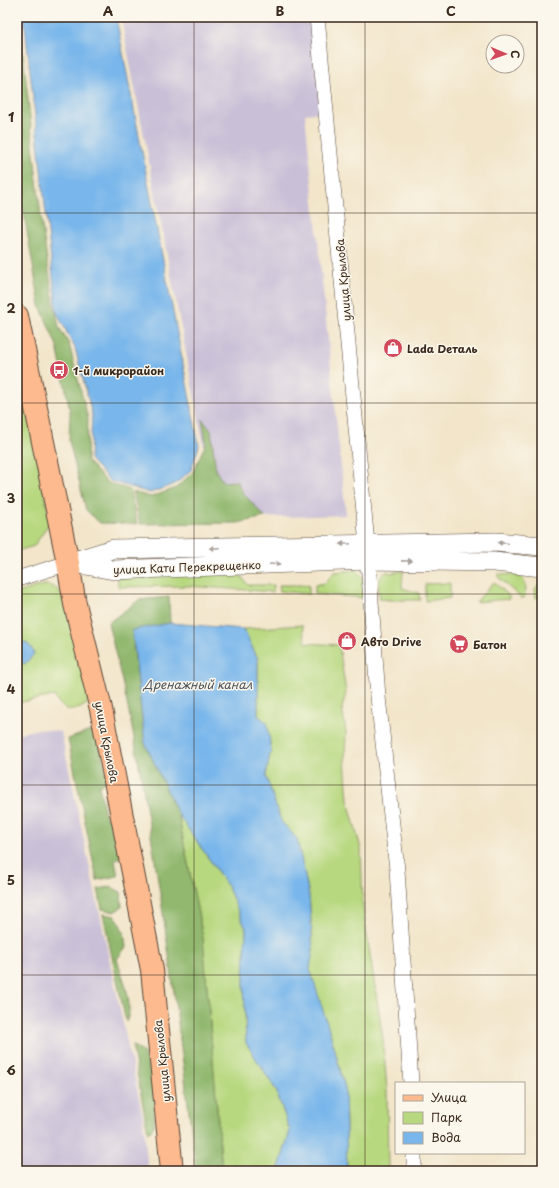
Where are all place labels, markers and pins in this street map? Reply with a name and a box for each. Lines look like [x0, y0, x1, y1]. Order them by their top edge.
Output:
shop icon: Lada Dеталь [382, 337, 404, 359]
place label: Lada Dеталь [407, 340, 477, 357]
bus stop icon: 1-й микрорайон [48, 359, 70, 381]
place label: 1-й микрорайон [73, 362, 164, 379]
shop icon: Авто Drive [336, 630, 358, 652]
place label: Авто Drive [361, 633, 421, 650]
supermarket icon: Батон [448, 633, 470, 655]
place label: Батон [473, 636, 507, 653]

